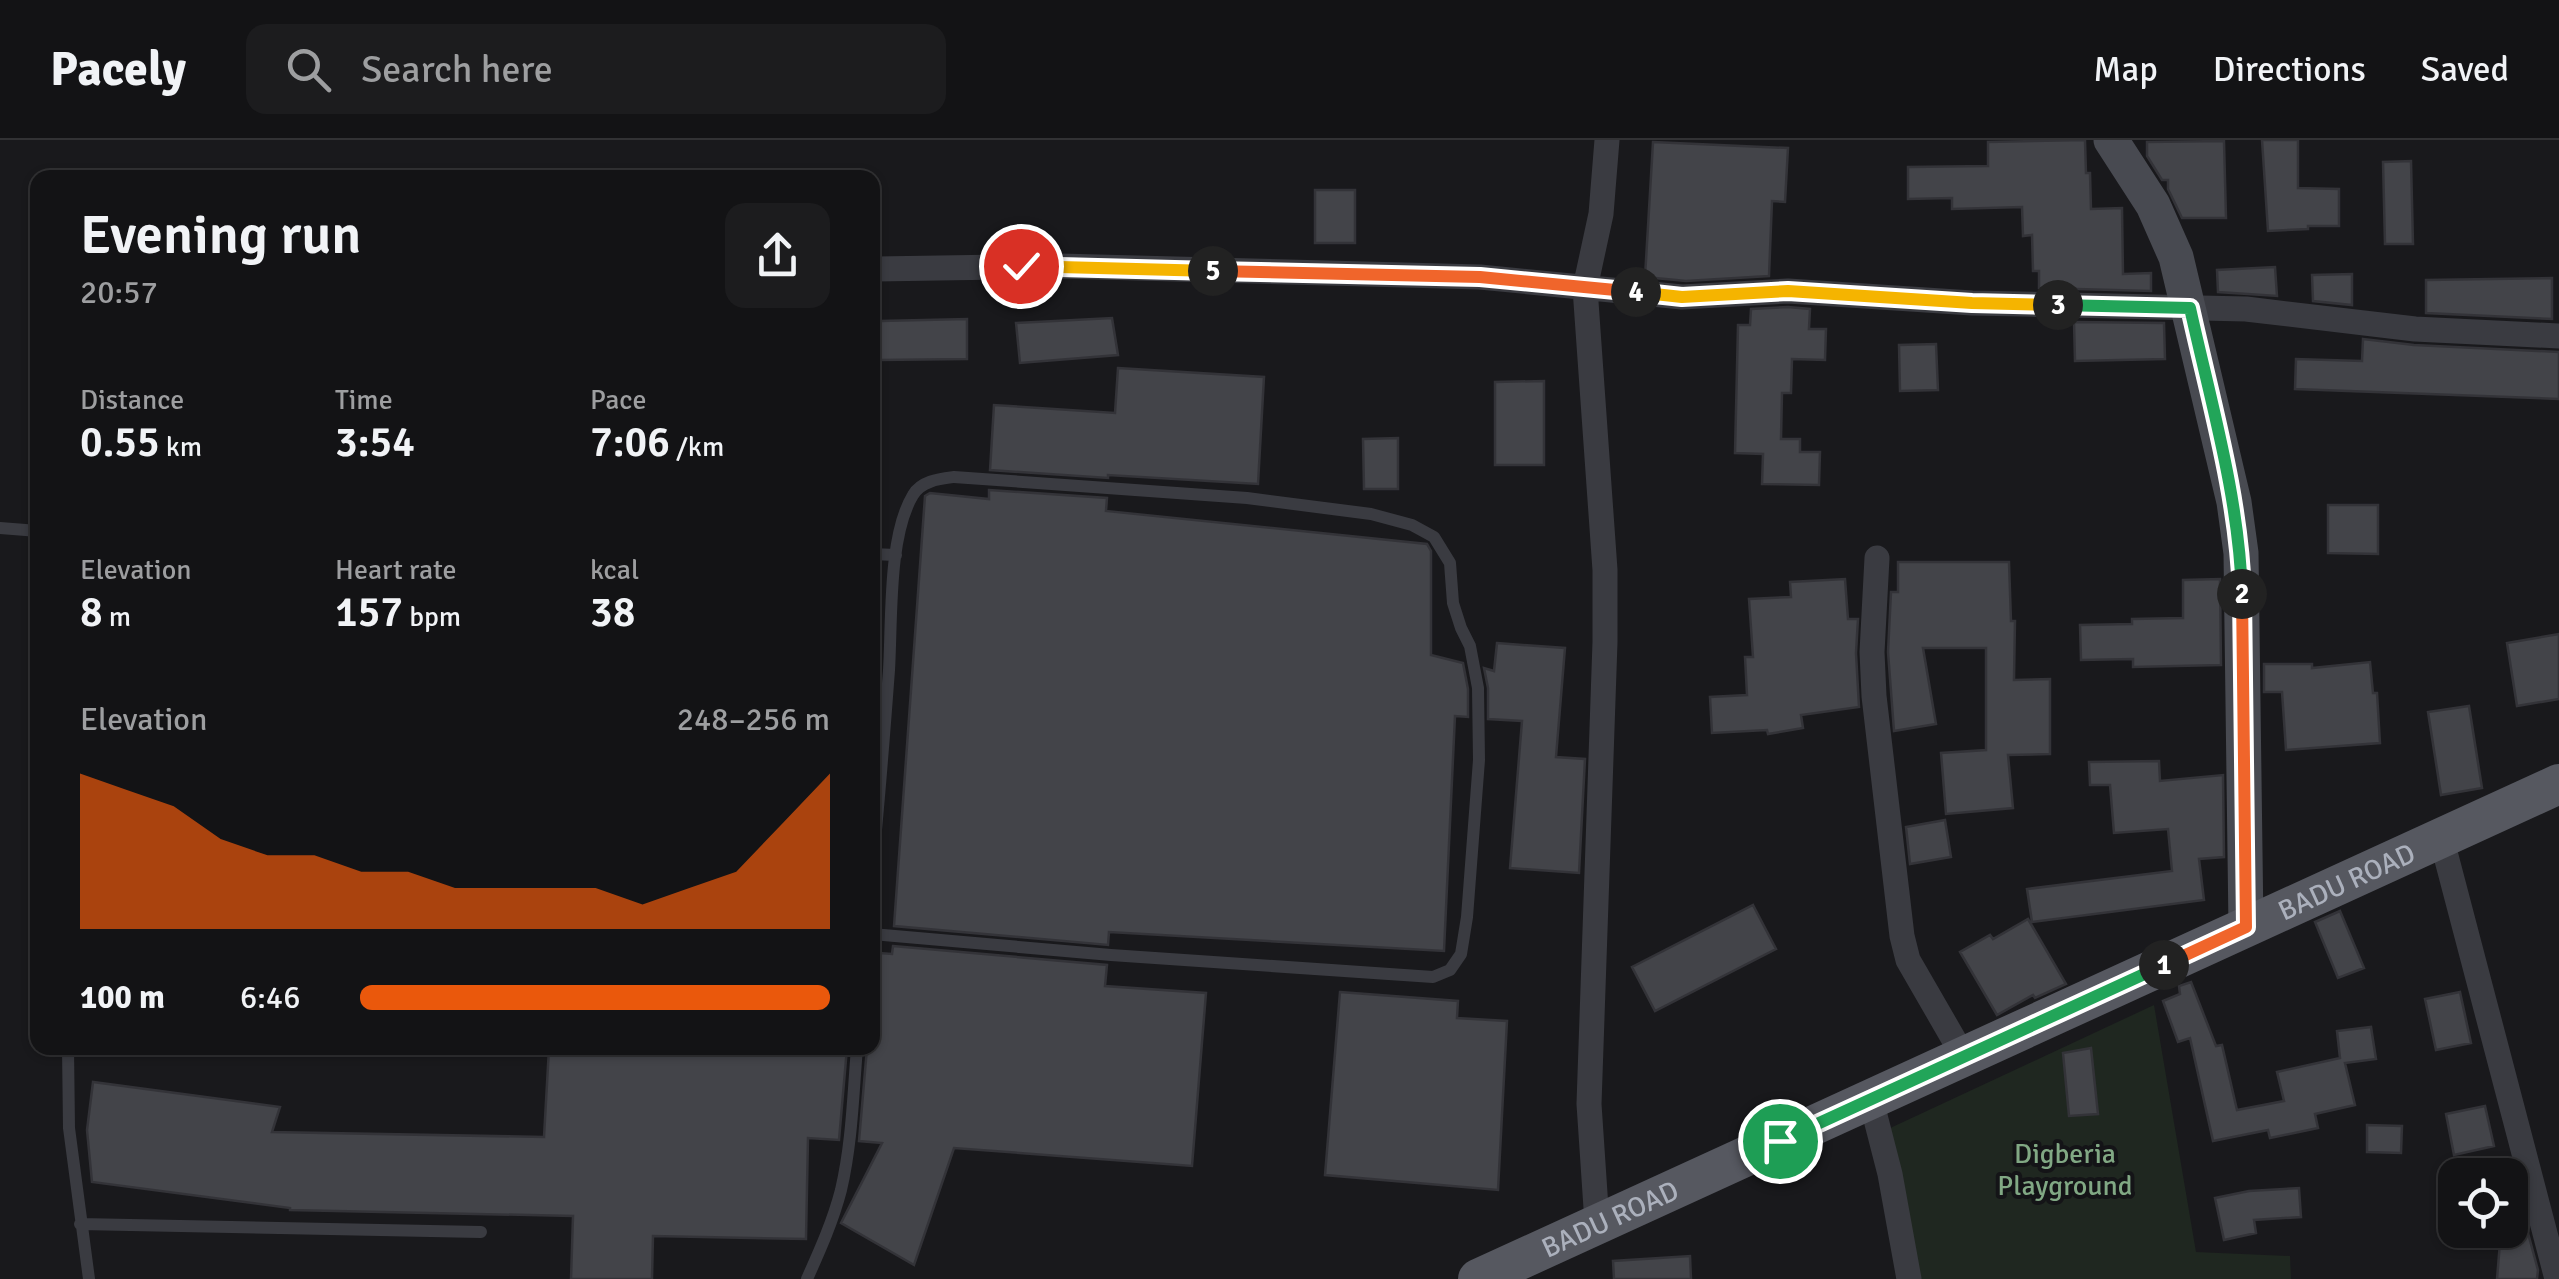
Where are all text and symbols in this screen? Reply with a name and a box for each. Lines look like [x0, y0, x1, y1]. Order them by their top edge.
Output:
search box [246, 24, 946, 114]
text: Pacely [50, 40, 186, 99]
icon: search [281, 42, 336, 97]
text: Search here [361, 46, 553, 93]
text: Map [2093, 48, 2158, 91]
text: Directions [2213, 48, 2366, 91]
text: Saved [2421, 48, 2509, 91]
text: Evening run [80, 201, 361, 269]
button: share [725, 203, 830, 308]
pin [979, 224, 1064, 309]
icon: check [994, 239, 1049, 294]
pin: 5 [1188, 246, 1238, 296]
text: 5 [1205, 254, 1221, 288]
pin: 4 [1611, 267, 1661, 317]
text: 20:57 [80, 273, 158, 312]
text: 4 [1628, 275, 1644, 309]
pin: 3 [2033, 280, 2083, 330]
text: 3 [2050, 288, 2066, 322]
text: Distance [80, 383, 184, 417]
text: Time [335, 383, 393, 417]
text: Pace [590, 383, 646, 417]
text: 0.55 [80, 417, 160, 468]
text: 3:54 [335, 417, 415, 468]
text: 7:06 [590, 417, 670, 468]
text: km [160, 430, 202, 464]
text: /km [670, 430, 724, 464]
text: Elevation [80, 553, 192, 587]
text: Heart rate [335, 553, 457, 587]
text: kcal [590, 553, 639, 587]
pin: 2 [2217, 569, 2267, 619]
text: 2 [2234, 577, 2250, 611]
text: 8 [80, 587, 103, 638]
text: 157 [335, 587, 403, 638]
text: 38 [590, 587, 635, 638]
text: m [103, 600, 131, 634]
text: bpm [403, 600, 461, 634]
text: Elevation [80, 700, 207, 739]
text: 248–256 m [677, 700, 830, 739]
street label: BADU ROAD [2273, 836, 2421, 928]
pin: 1 [2139, 940, 2189, 990]
text: 1 [2156, 948, 2172, 982]
text: 100 m [80, 978, 165, 1017]
text: 6:46 [240, 978, 300, 1017]
pin [1738, 1099, 1823, 1184]
icon: arrive [1753, 1114, 1808, 1169]
park label: Digberia Playground [1997, 1137, 2133, 1203]
map controls [2438, 1158, 2528, 1248]
button: locate [2438, 1158, 2528, 1248]
street label: BADU ROAD [1536, 1174, 1684, 1266]

